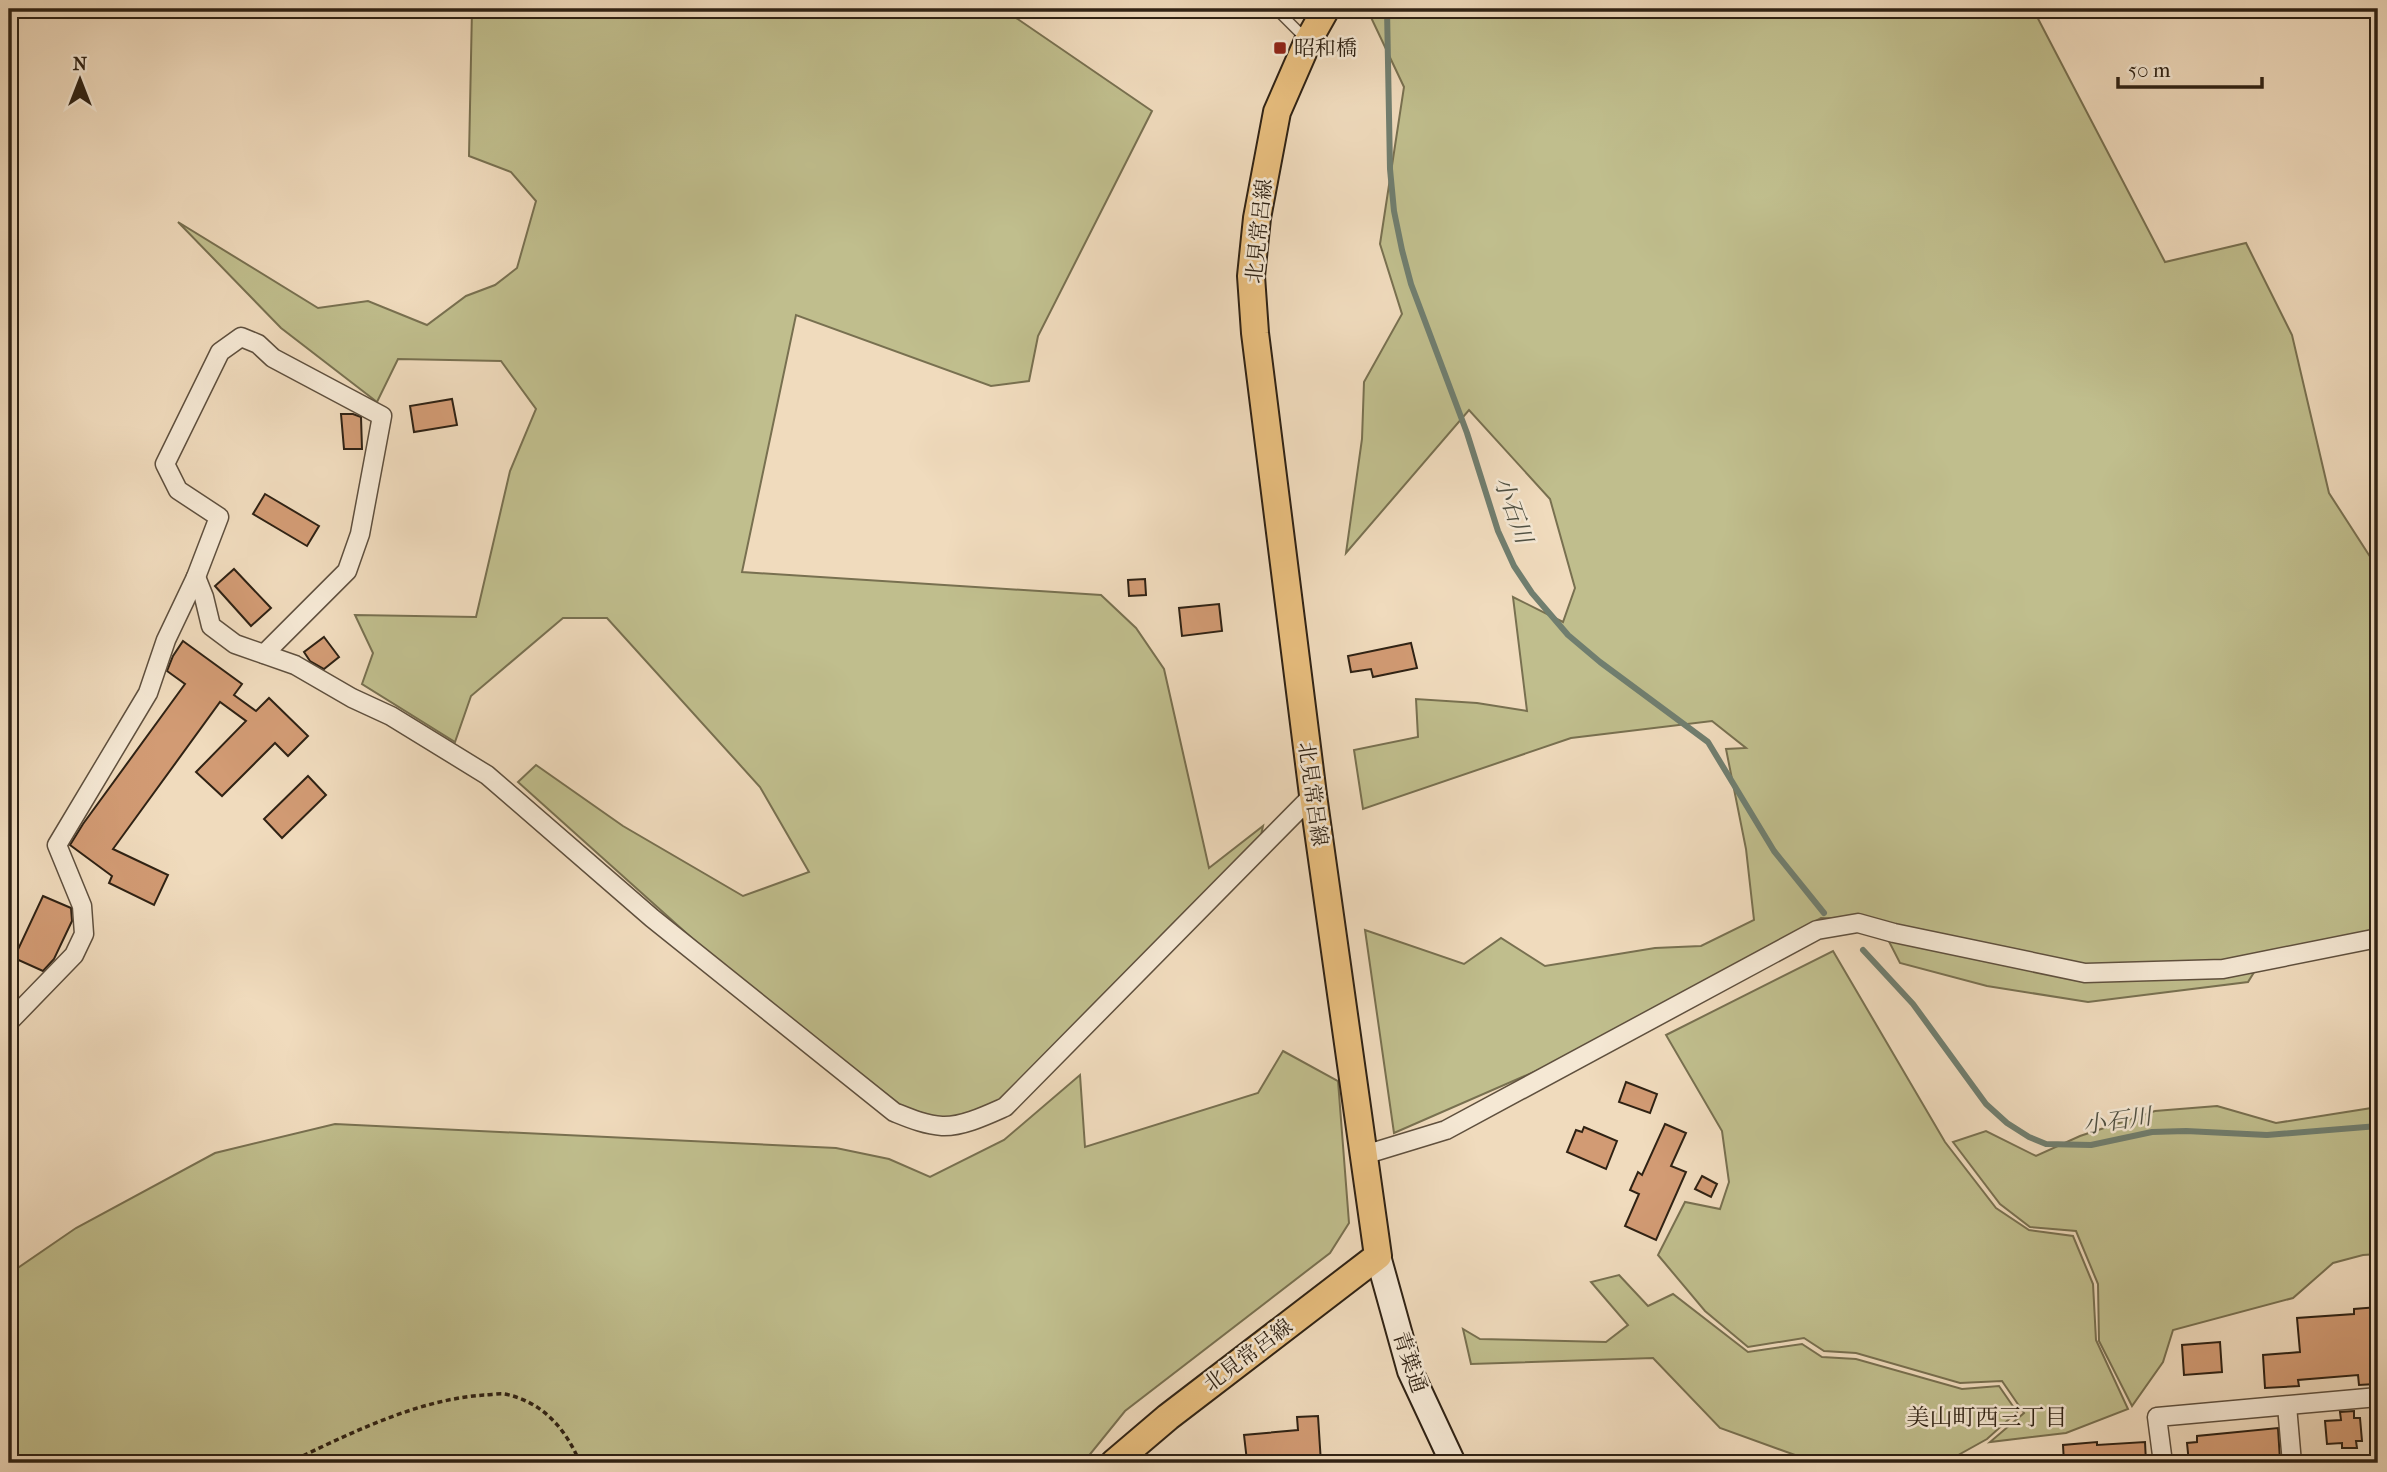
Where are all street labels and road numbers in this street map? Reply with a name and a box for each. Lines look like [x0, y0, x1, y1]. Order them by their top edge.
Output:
street label: 北見常呂線 [1242, 178, 1276, 284]
street label: 北見常呂線 [1294, 740, 1332, 848]
street label: 北見常呂線 [1199, 1314, 1297, 1396]
street label: 青葉通 [1388, 1328, 1432, 1396]

